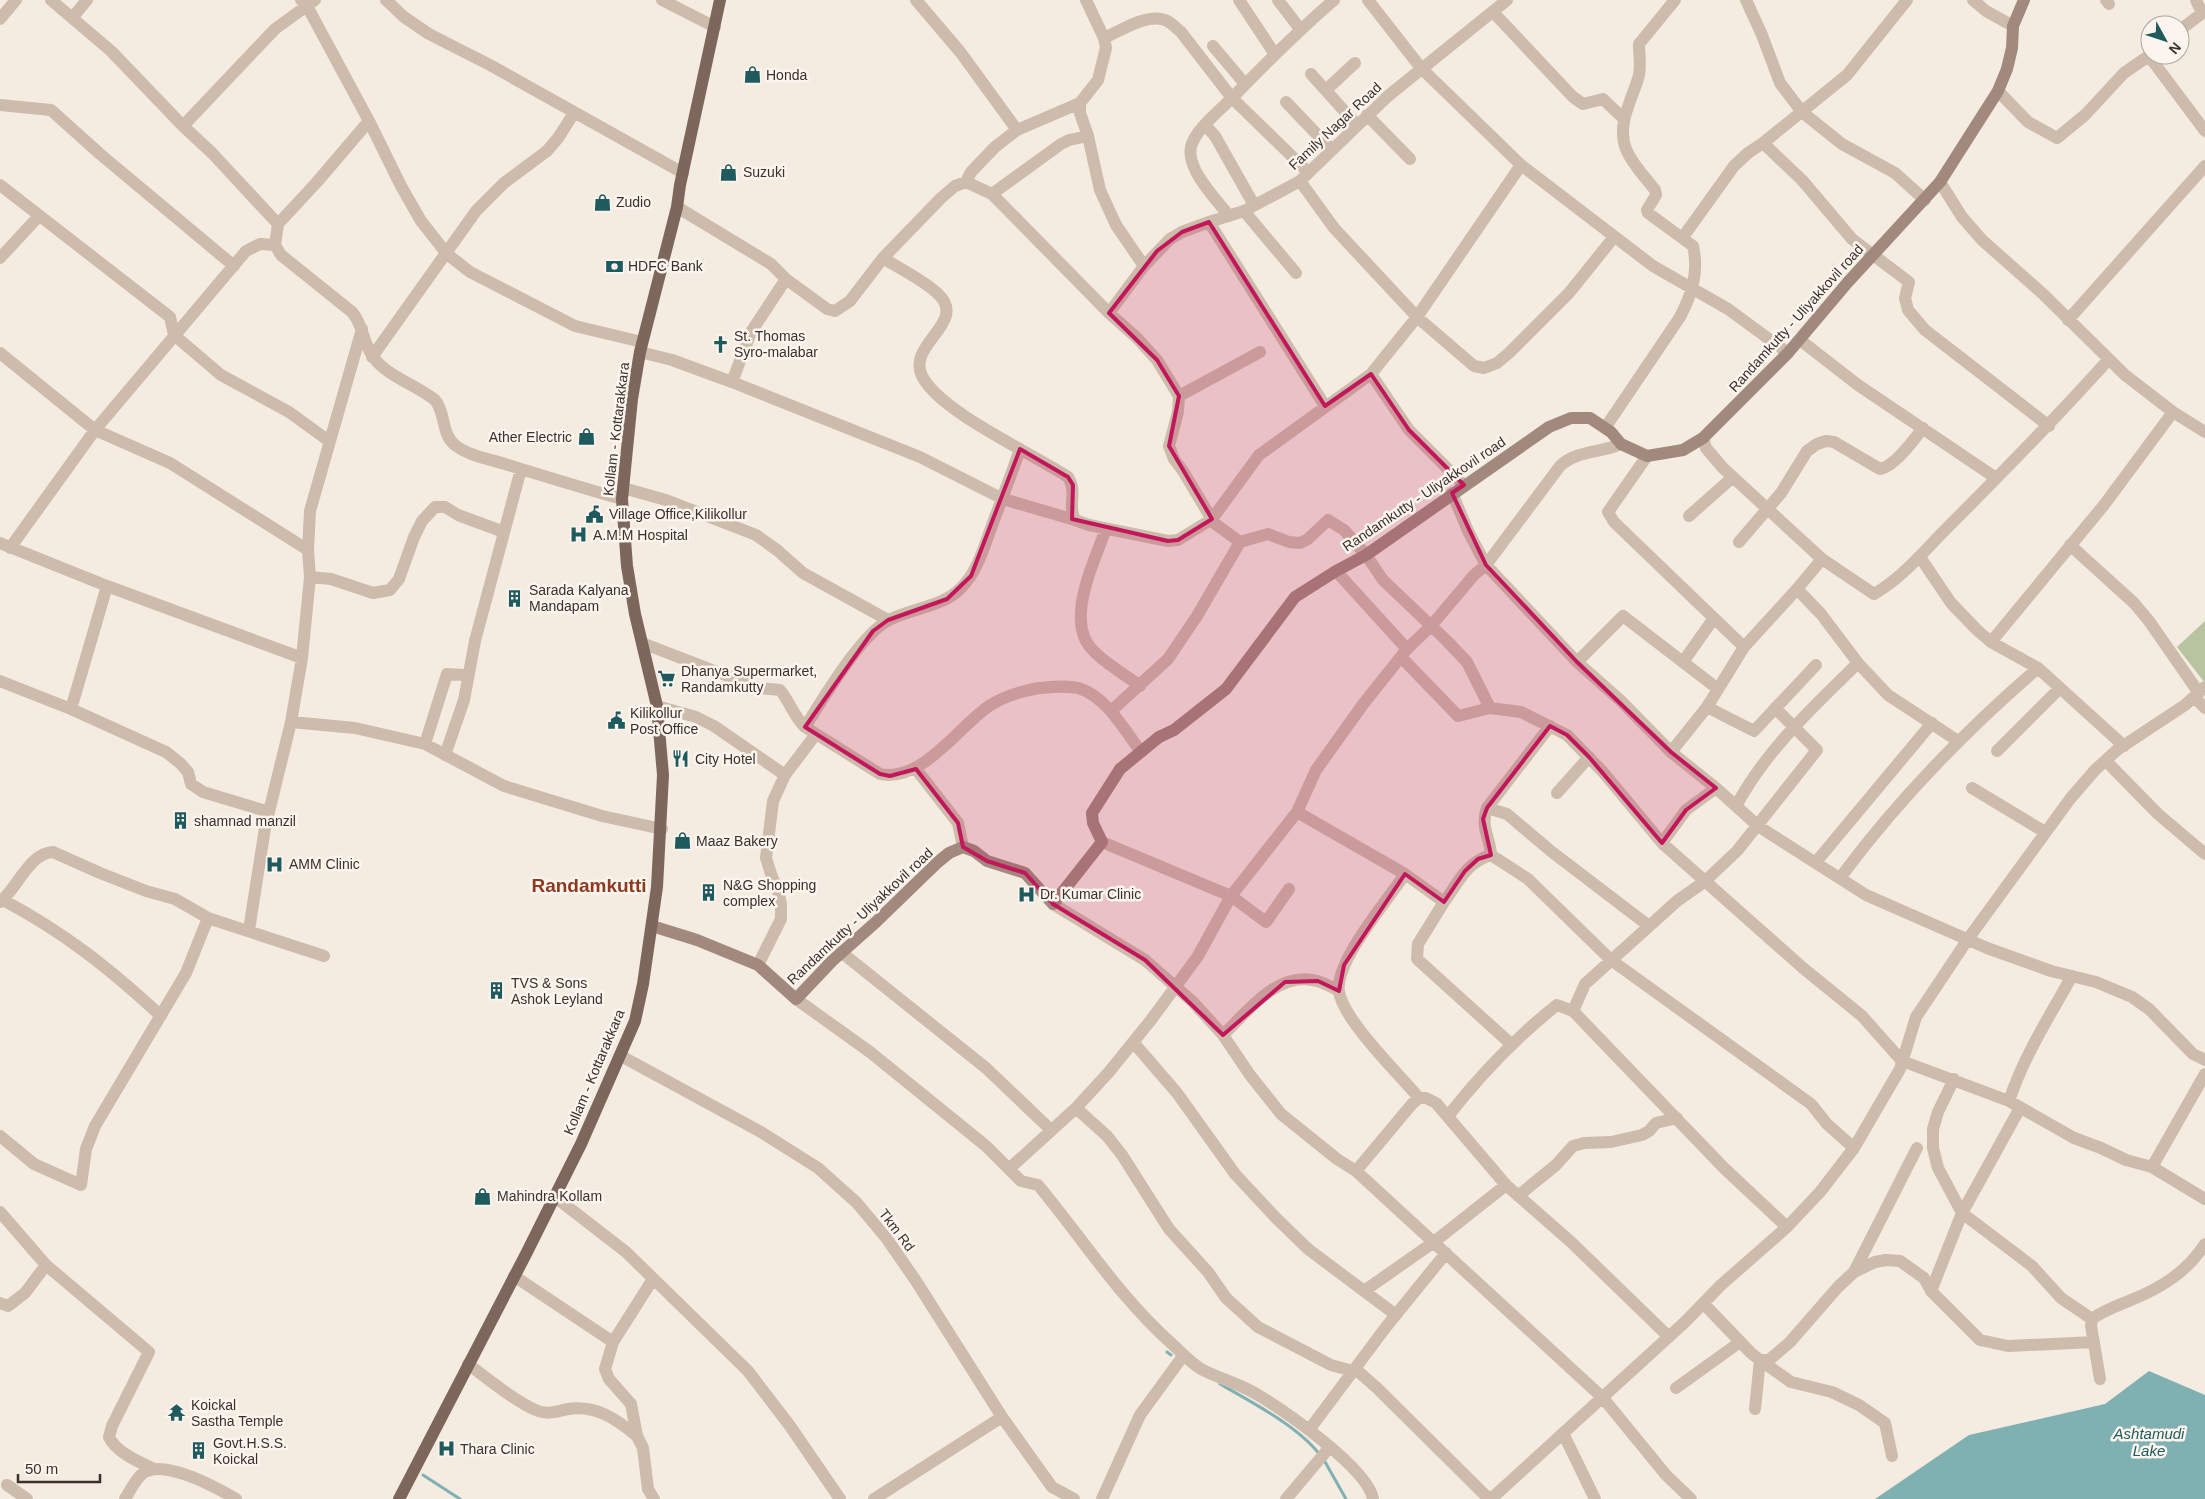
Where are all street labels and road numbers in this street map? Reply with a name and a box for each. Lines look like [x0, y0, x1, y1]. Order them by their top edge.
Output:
street label: Family Nagar Road [1285, 79, 1385, 173]
street label: Randamkutty - Uliyakkovil road [1725, 241, 1867, 395]
street label: Kollam - Kottarakkara [600, 361, 632, 497]
street label: Randamkutty - Uliyakkovil road [1340, 433, 1508, 555]
street label: Randamkutty - Uliyakkovil road [784, 844, 936, 988]
street label: Kollam - Kottarakkara [560, 1007, 628, 1137]
street label: Tkm Rd [876, 1206, 918, 1254]

